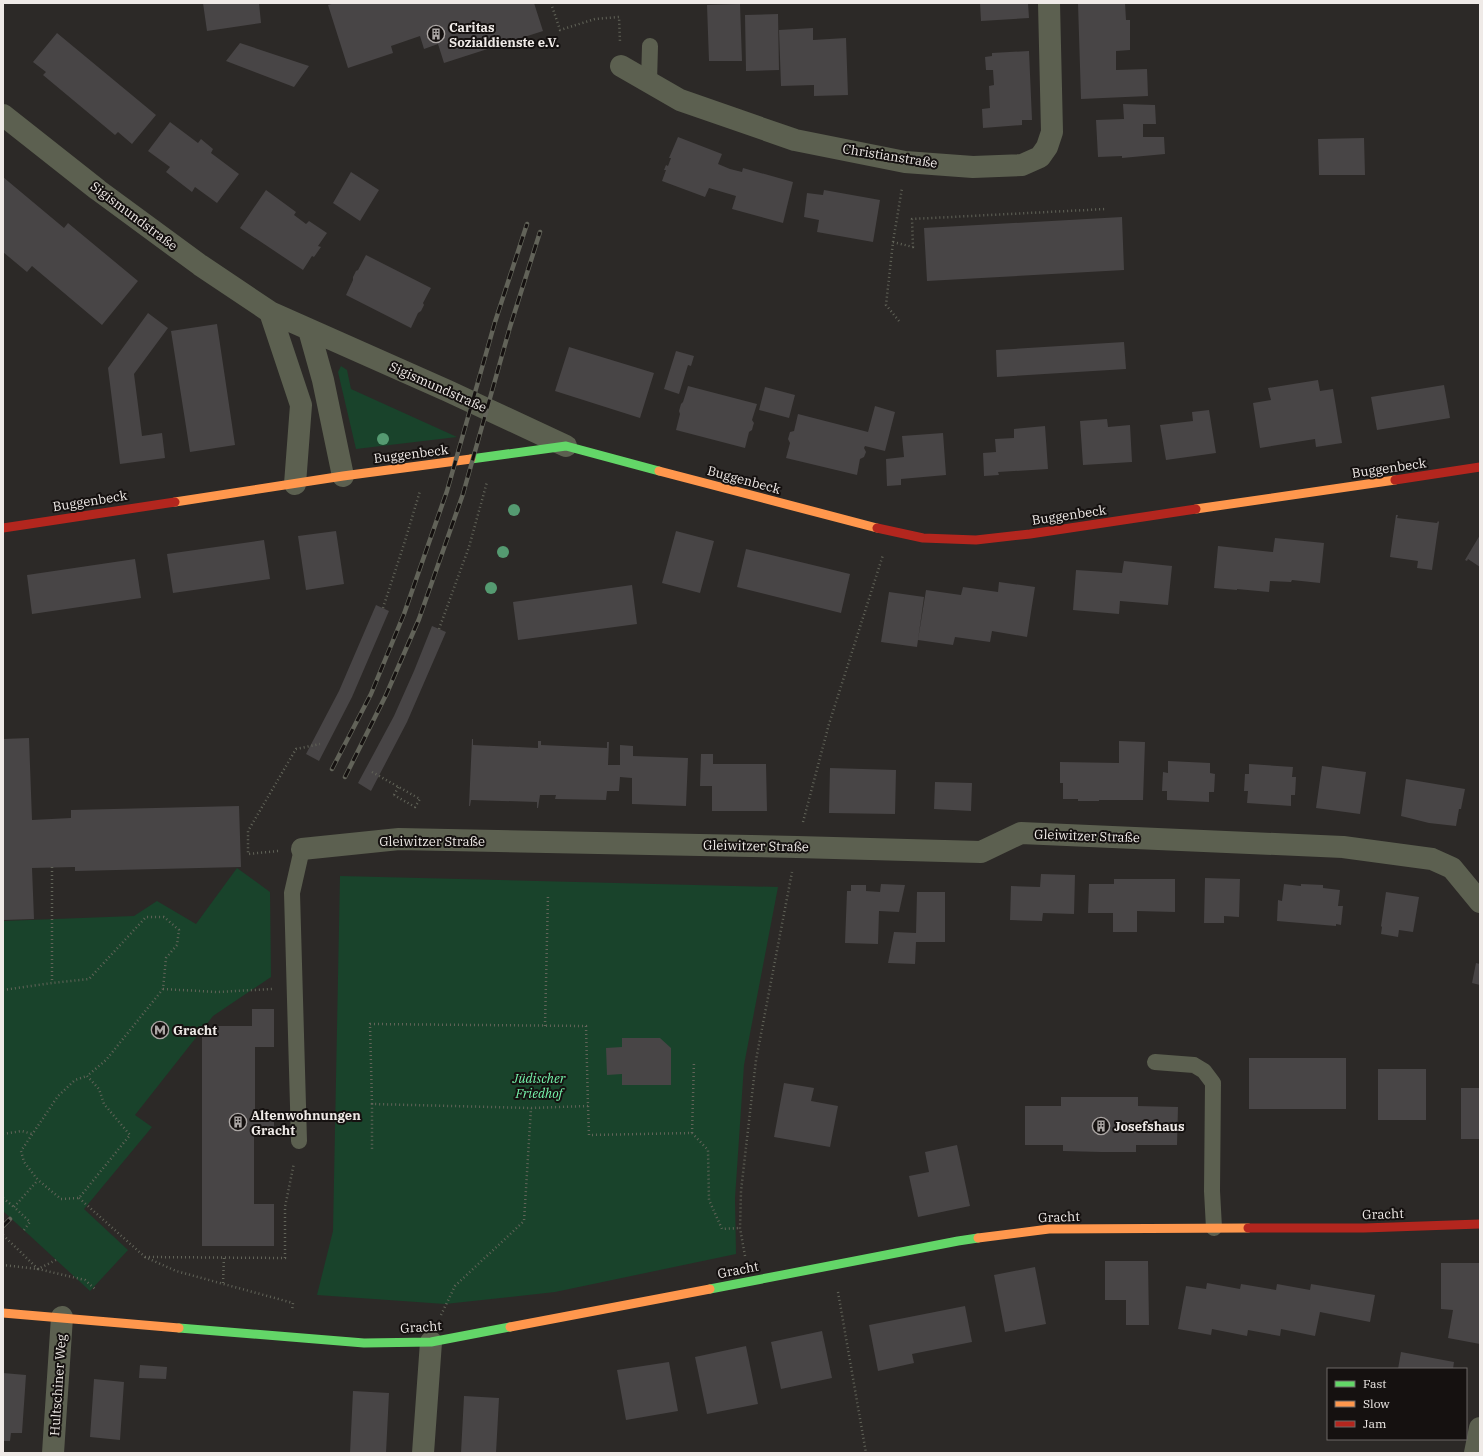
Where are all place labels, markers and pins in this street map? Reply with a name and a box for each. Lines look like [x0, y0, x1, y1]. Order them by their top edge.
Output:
place label: Caritas Sozialdienste e.V. [449, 19, 559, 51]
building icon: Caritas Sozialdienste e.V. [426, 24, 446, 44]
metro station icon: Gracht [150, 1020, 170, 1040]
place label: Gracht [173, 1022, 217, 1039]
place label: Altenwohnungen Gracht [251, 1107, 361, 1139]
building icon: Altenwohnungen Gracht [228, 1112, 248, 1132]
building icon: Josefshaus [1091, 1116, 1111, 1136]
place label: Josefshaus [1114, 1118, 1185, 1135]

